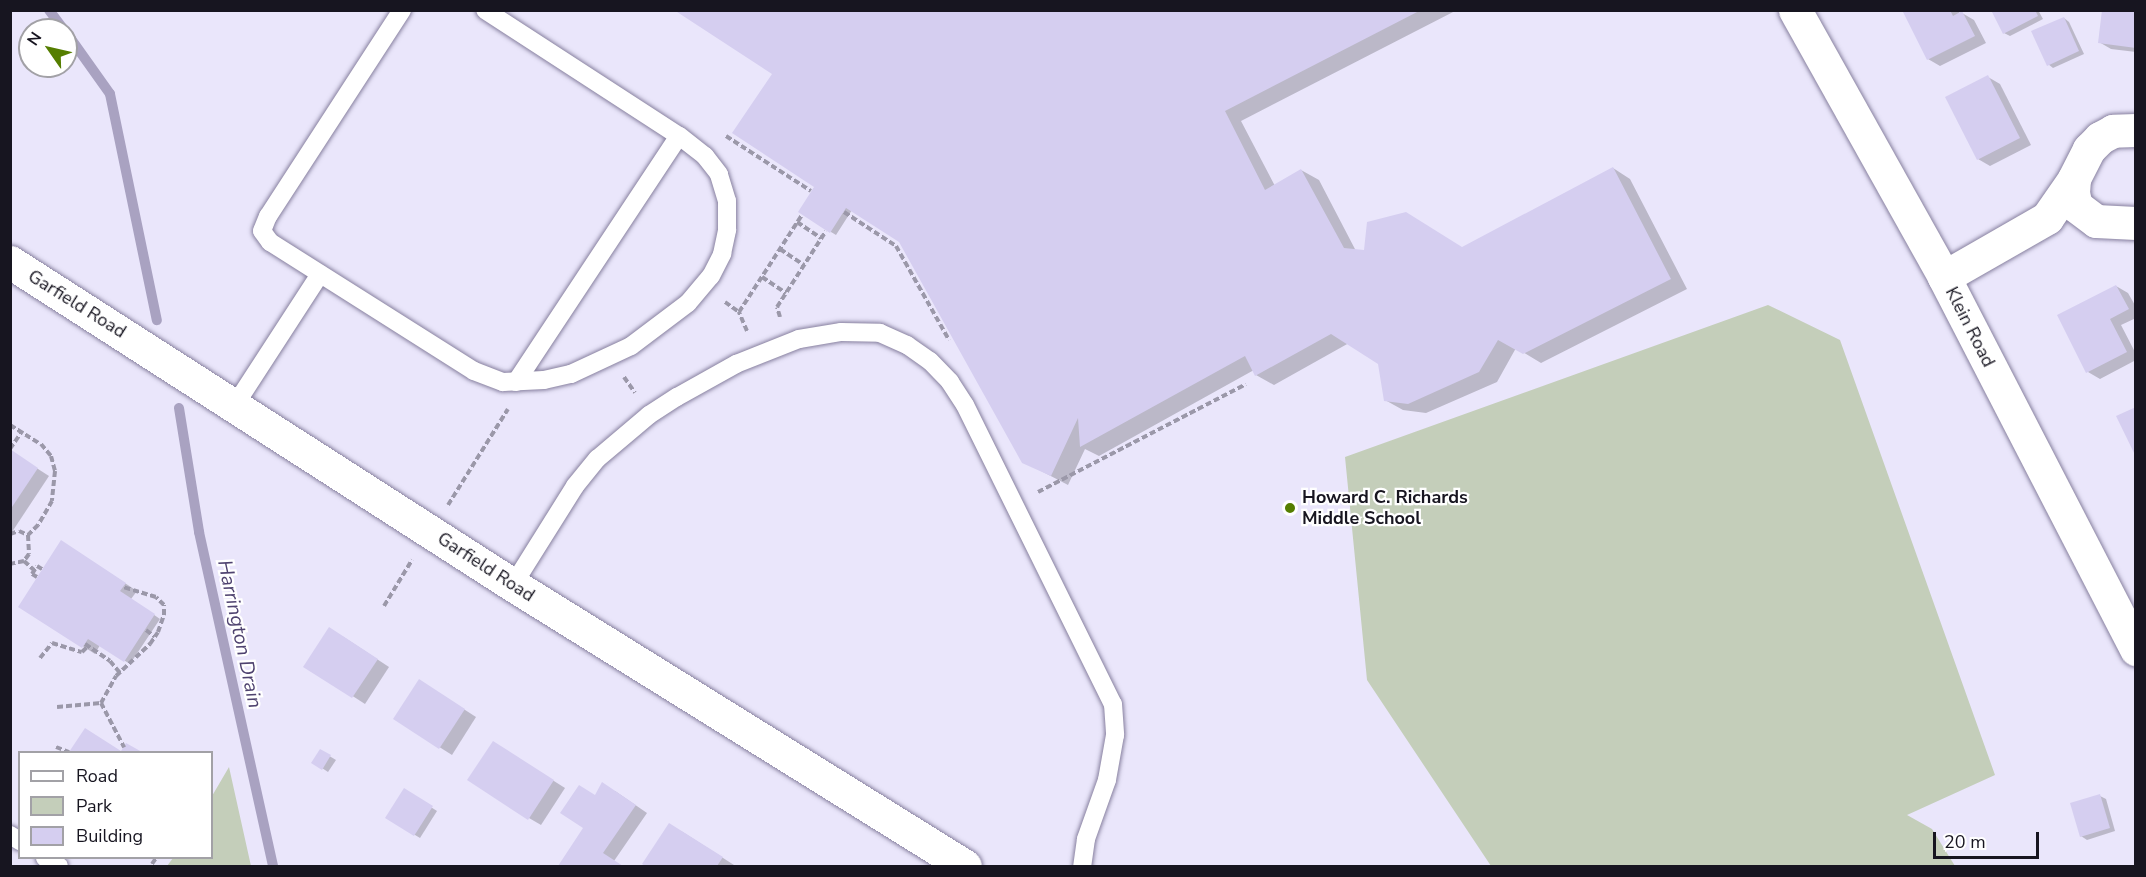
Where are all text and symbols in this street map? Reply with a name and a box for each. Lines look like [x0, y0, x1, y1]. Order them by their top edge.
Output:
north arrow [18, 18, 78, 78]
text: N [22, 28, 47, 50]
street label: Garfield Road [24, 265, 130, 343]
street label: Klein Road [1941, 283, 1999, 371]
place label: Howard C. Richards Middle School [1302, 487, 1468, 530]
marker: Howard C. Richards Middle School [1283, 501, 1297, 515]
street label: Garfield Road [433, 528, 539, 606]
water label: Harrington Drain [213, 558, 267, 710]
legend [18, 751, 213, 859]
text: Road [76, 764, 118, 788]
text: Park [76, 794, 112, 818]
scale bar [1936, 820, 2042, 858]
text: Building [76, 824, 143, 848]
text: 20 m [1944, 830, 1986, 854]

